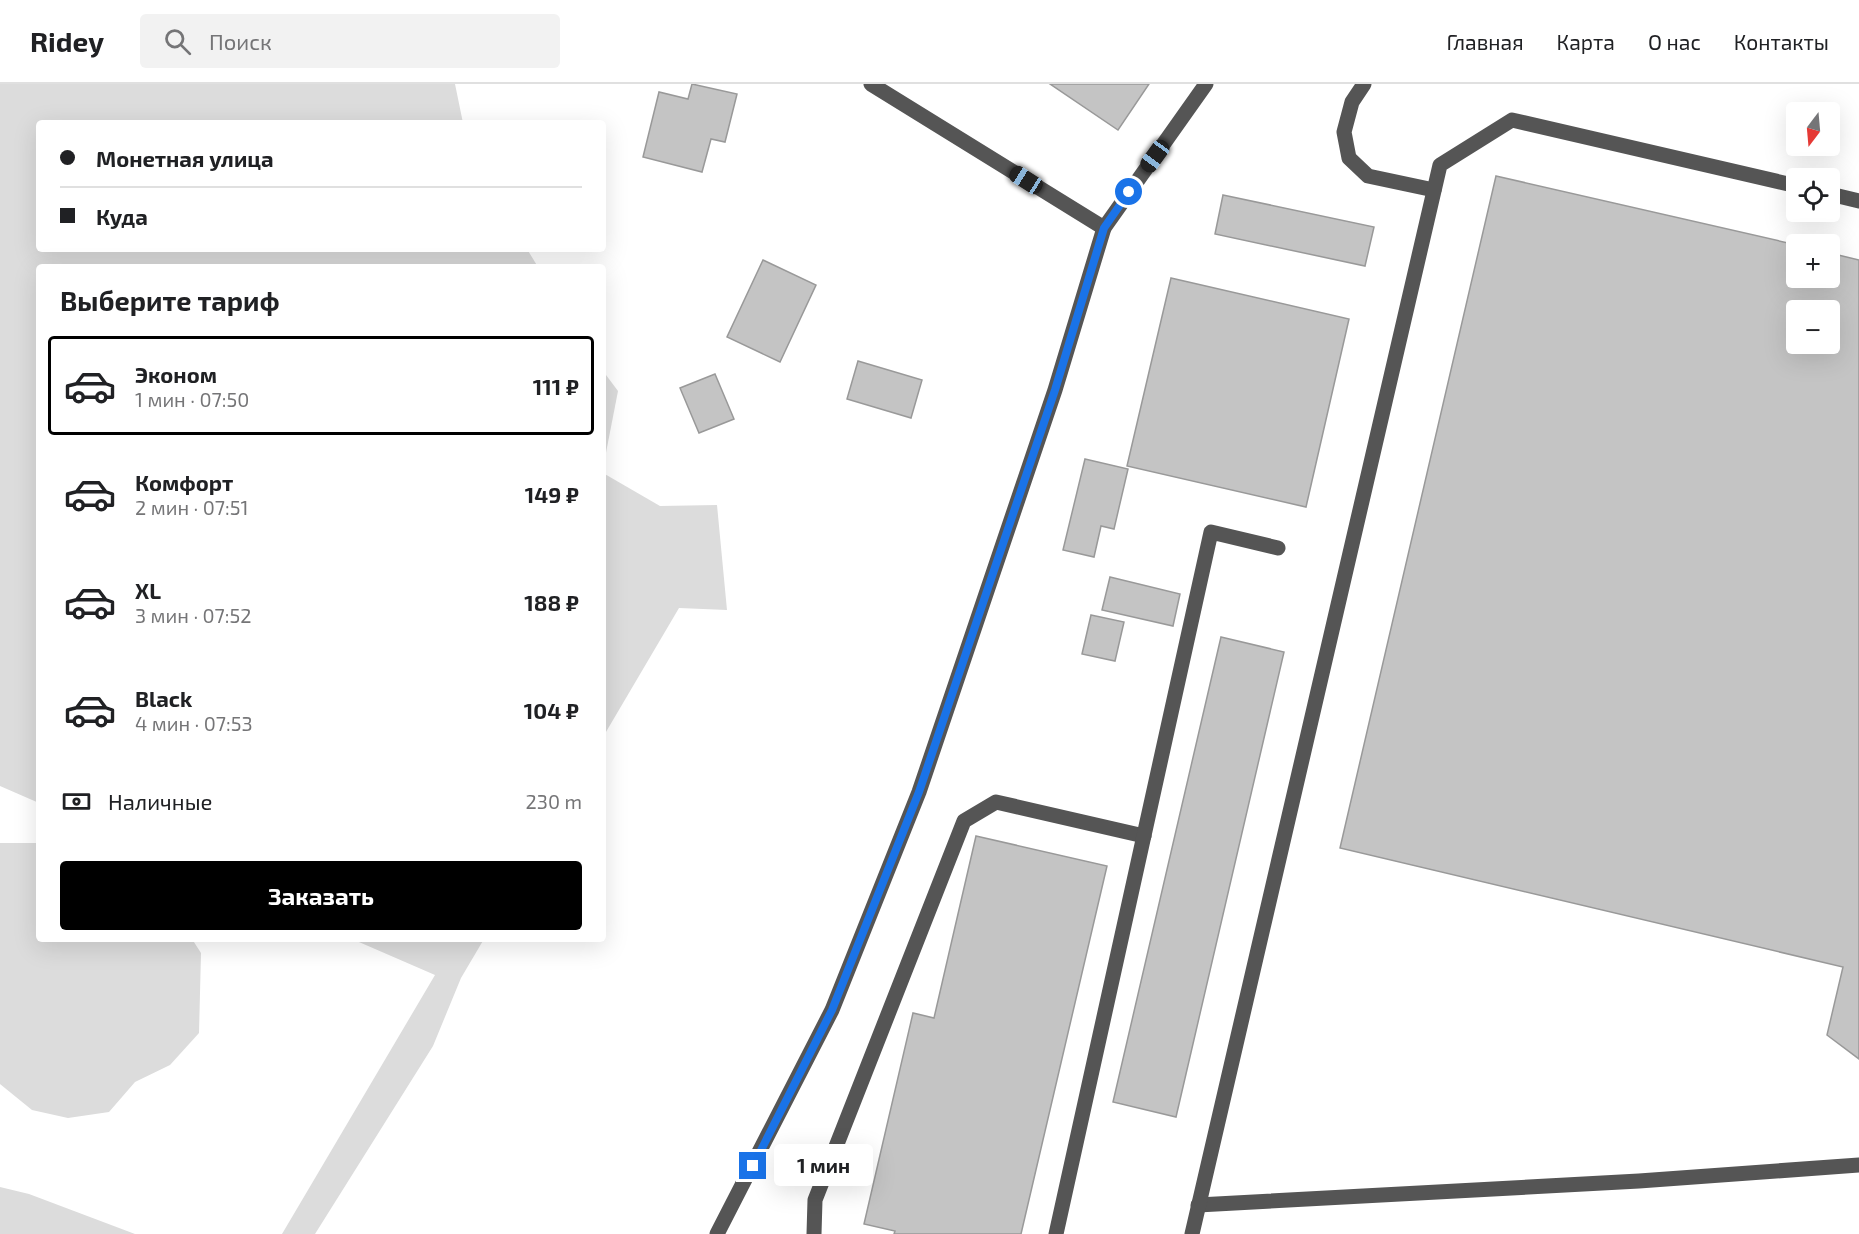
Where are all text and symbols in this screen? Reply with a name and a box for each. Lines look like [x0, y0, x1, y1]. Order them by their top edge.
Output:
search box [140, 14, 560, 68]
text: Ridey [30, 24, 104, 58]
icon: search [161, 25, 194, 58]
text: Поиск [209, 28, 272, 54]
text: Главная [1447, 29, 1524, 54]
text: Карта [1557, 29, 1615, 54]
text: О нас [1648, 29, 1701, 54]
text: Контакты [1734, 29, 1829, 54]
north arrow [1786, 102, 1840, 156]
map controls [1786, 102, 1840, 354]
car [1137, 136, 1173, 176]
text: Монетная улица [96, 145, 274, 171]
car [1006, 163, 1046, 197]
button: locate [1786, 168, 1840, 222]
route start [1115, 178, 1142, 205]
text: Куда [96, 203, 148, 229]
button: + [1786, 234, 1840, 288]
text: Выберите тариф [60, 284, 280, 316]
button: − [1786, 300, 1840, 354]
icon: car [63, 359, 117, 413]
text: Эконом [135, 361, 217, 387]
text: 111 ₽ [533, 373, 579, 399]
text: 1 мин · 07:50 [135, 387, 249, 411]
icon: car [63, 467, 117, 521]
text: Комфорт [135, 469, 233, 495]
text: 149 ₽ [525, 481, 579, 507]
text: 2 мин · 07:51 [135, 495, 248, 519]
icon: car [63, 575, 117, 629]
text: XL [135, 577, 161, 603]
text: 188 ₽ [524, 589, 579, 615]
text: 3 мин · 07:52 [135, 603, 252, 627]
icon: car [63, 683, 117, 737]
text: Black [135, 685, 192, 711]
text: 104 ₽ [524, 697, 579, 723]
text: 4 мин · 07:53 [135, 711, 253, 735]
icon: cash [60, 785, 93, 818]
text: Наличные [108, 788, 212, 814]
text: 230 m [526, 789, 582, 813]
button: Заказать [60, 861, 582, 930]
callout: 1 мин [774, 1145, 873, 1187]
route end [739, 1152, 766, 1179]
text: 1 мин [797, 1153, 850, 1177]

